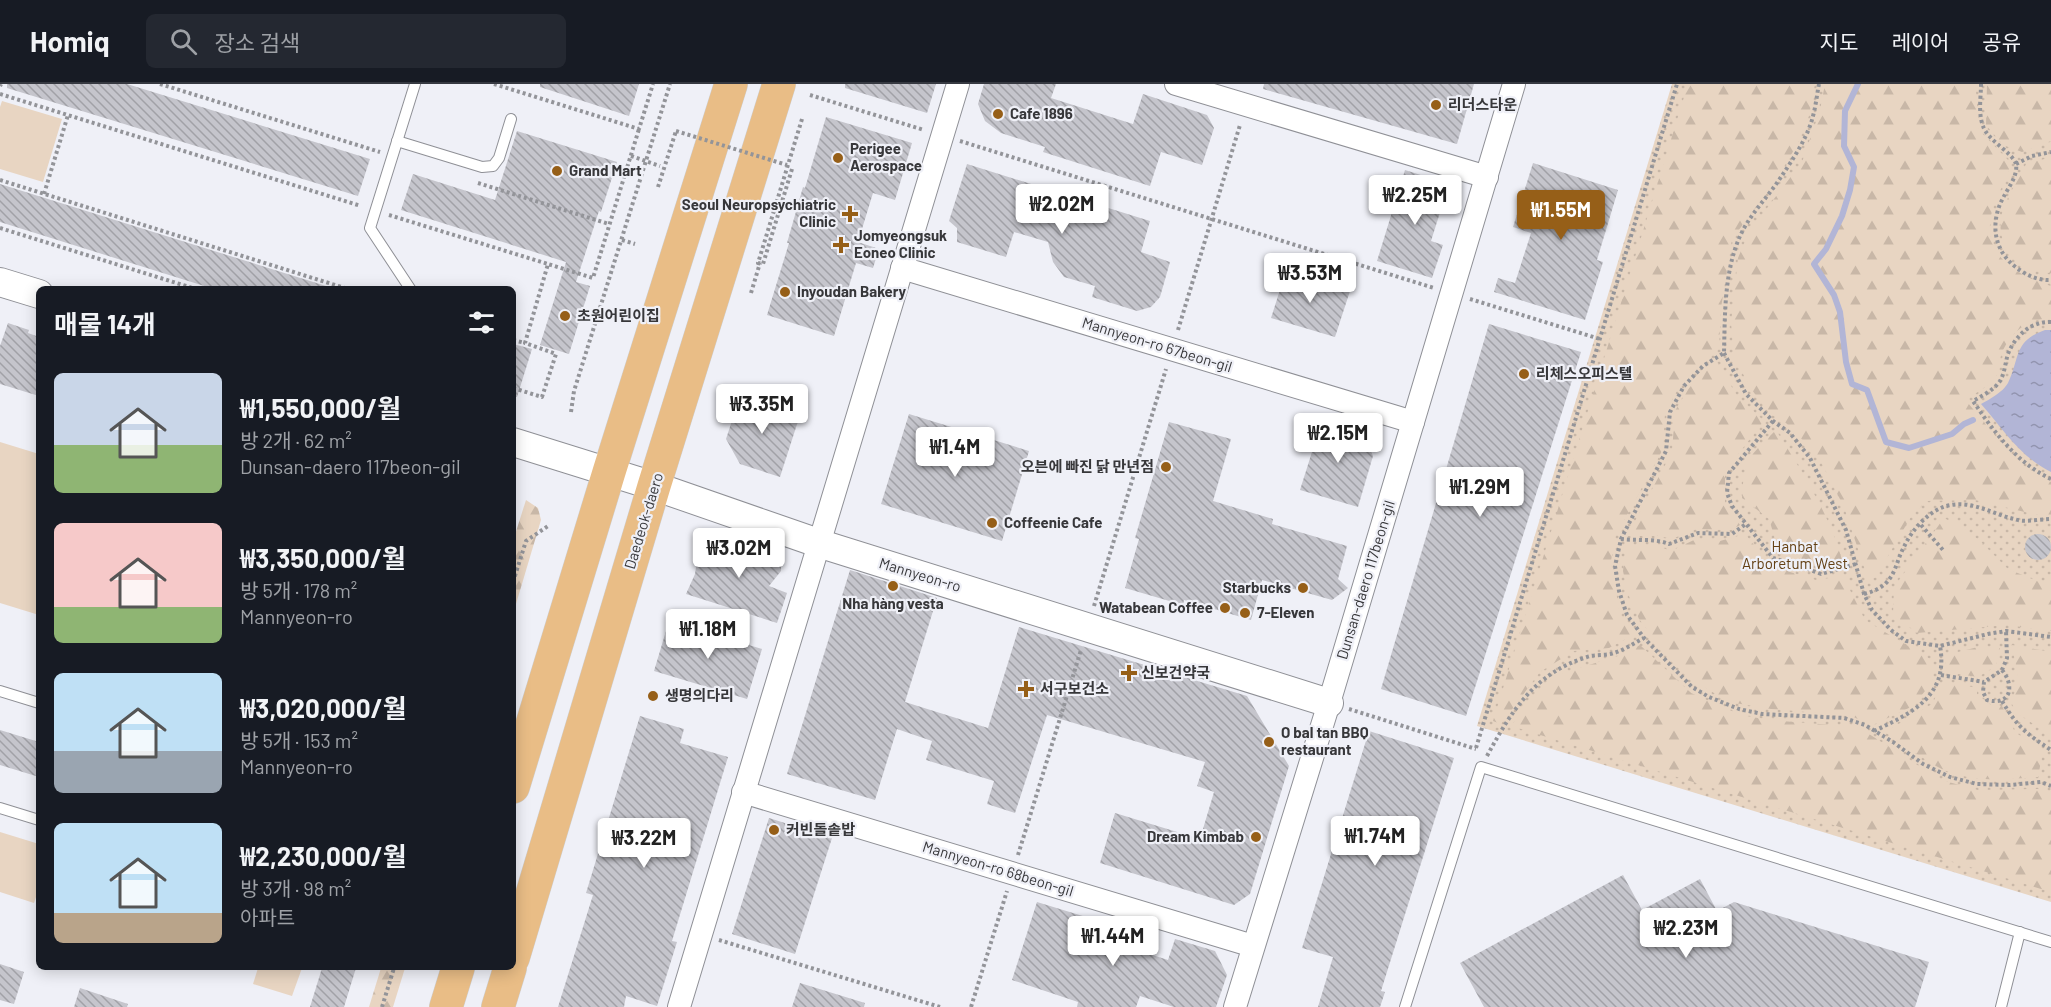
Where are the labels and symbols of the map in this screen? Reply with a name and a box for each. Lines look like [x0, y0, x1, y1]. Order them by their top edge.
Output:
place label: 리더스타운 [1448, 95, 1517, 113]
marker: 리더스타운 [1429, 98, 1443, 112]
place label: Cafe 1896 [1010, 104, 1073, 122]
marker: Cafe 1896 [991, 107, 1005, 121]
place label: Perigee Aerospace [850, 139, 922, 174]
marker: Perigee Aerospace [831, 151, 845, 165]
place label: Grand Mart [569, 161, 642, 179]
marker: Grand Mart [550, 164, 564, 178]
pin: ₩2.25M [1366, 175, 1464, 226]
pin: ₩2.02M [1013, 184, 1111, 235]
pin: ₩1.55M [1512, 190, 1610, 241]
place label: Seoul Neuropsychiatric Clinic [682, 195, 836, 230]
marker: Seoul Neuropsychiatric Clinic [841, 205, 859, 223]
place label: Jomyeongsuk Eoneo Clinic [854, 226, 947, 261]
marker: Jomyeongsuk Eoneo Clinic [832, 236, 850, 254]
pin: ₩3.53M [1261, 253, 1359, 304]
place label: Inyoudan Bakery [797, 282, 907, 300]
marker: Inyoudan Bakery [778, 285, 792, 299]
place label: 초원어린이집 [577, 306, 660, 324]
marker: 초원어린이집 [558, 309, 572, 323]
street label: Mannyeon-ro 67beon-gil [1080, 313, 1235, 375]
place label: 리체스오피스텔 [1536, 364, 1633, 382]
marker: 리체스오피스텔 [1517, 367, 1531, 381]
pin: ₩3.35M [713, 384, 811, 435]
pin: ₩2.15M [1289, 413, 1387, 464]
pin: ₩1.4M [913, 427, 997, 478]
place label: 오븐에 빠진 닭 만년점 [1021, 457, 1154, 475]
marker: 오븐에 빠진 닭 만년점 [1159, 460, 1173, 474]
pin: ₩1.29M [1431, 467, 1529, 518]
street label: Daedeok-daero [620, 470, 666, 571]
street label: Dunsan-daero 117beon-gil [1332, 498, 1398, 661]
place label: Coffeenie Cafe [1004, 513, 1102, 531]
marker: Coffeenie Cafe [985, 516, 999, 530]
pin: ₩3.02M [690, 528, 788, 579]
park label: Hanbat Arboretum West [1742, 537, 1848, 572]
street label: Mannyeon-ro [877, 553, 963, 595]
place label: Starbucks [1223, 578, 1291, 596]
marker: Nha hàng vesta [886, 579, 900, 593]
marker: Starbucks [1296, 581, 1310, 595]
place label: Nha hàng vesta [842, 594, 944, 612]
place label: Watabean Coffee [1099, 598, 1213, 616]
marker: Watabean Coffee [1218, 601, 1232, 615]
place label: 7-Eleven [1257, 603, 1314, 621]
marker: 7-Eleven [1238, 606, 1252, 620]
pin: ₩1.18M [659, 609, 757, 660]
place label: 신보건약국 [1141, 663, 1210, 681]
marker: 신보건약국 [1122, 666, 1136, 680]
place label: 서구보건소 [1040, 679, 1109, 697]
marker: 서구보건소 [1017, 680, 1035, 698]
place label: 생명의다리 [665, 686, 734, 704]
marker: 생명의다리 [646, 689, 660, 703]
place label: O bal tan BBQ restaurant [1281, 723, 1369, 758]
marker: O bal tan BBQ restaurant [1262, 735, 1276, 749]
pin: ₩1.74M [1326, 816, 1424, 867]
pin: ₩3.22M [595, 818, 693, 869]
place label: 커빈돌솥밥 [786, 820, 855, 838]
marker: 커빈돌솥밥 [767, 823, 781, 837]
place label: Dream Kimbab [1147, 827, 1244, 845]
marker: Dream Kimbab [1249, 830, 1263, 844]
street label: Mannyeon-ro 68beon-gil [921, 837, 1076, 900]
pin: ₩2.23M [1637, 908, 1735, 959]
pin: ₩1.44M [1064, 916, 1162, 967]

